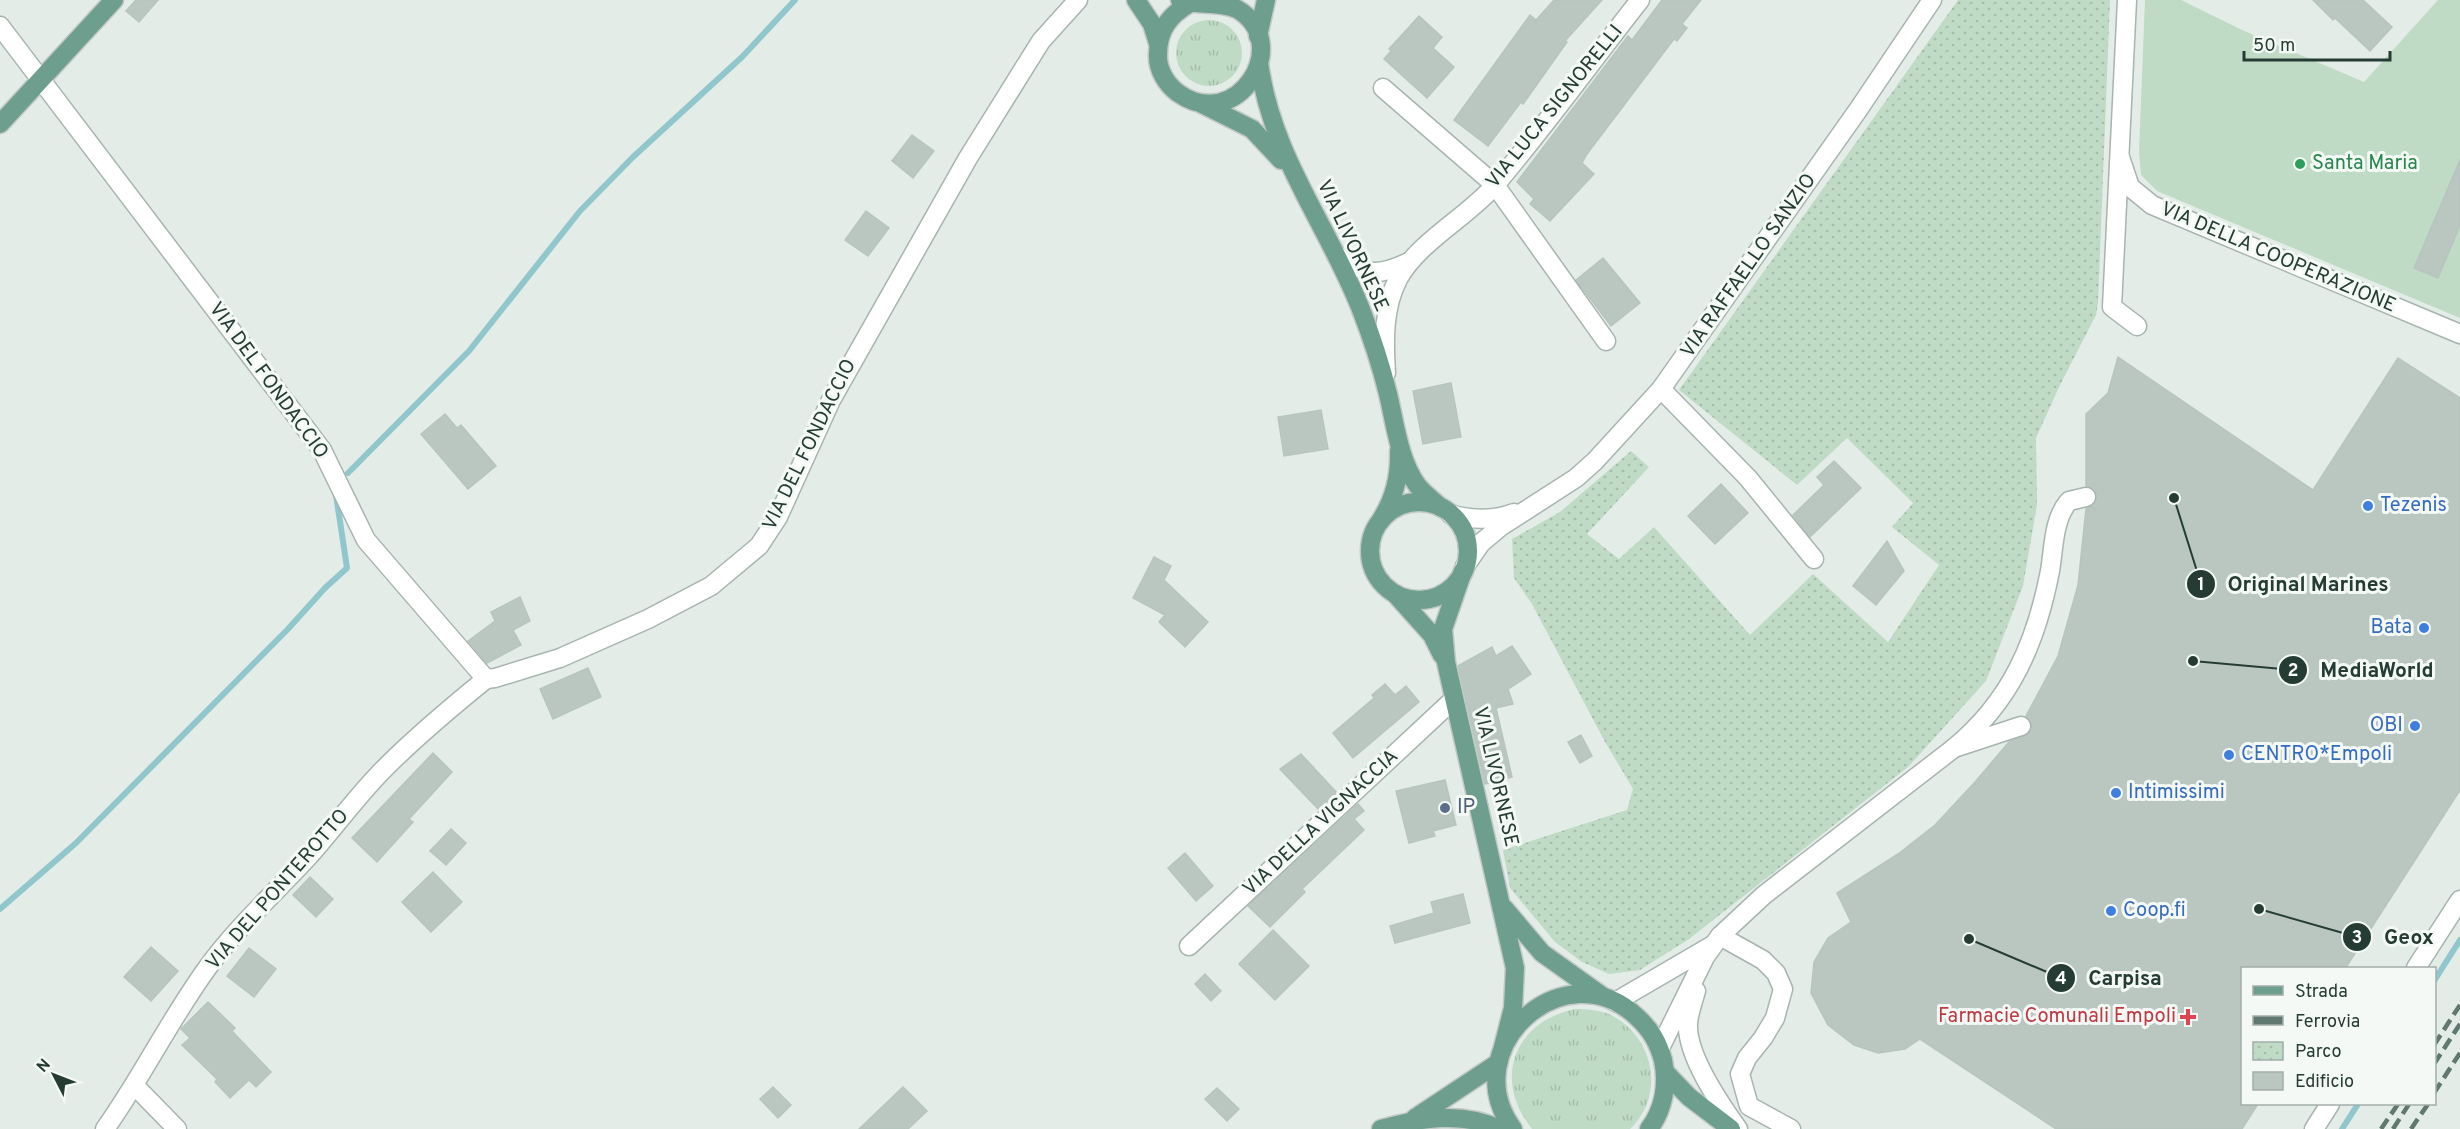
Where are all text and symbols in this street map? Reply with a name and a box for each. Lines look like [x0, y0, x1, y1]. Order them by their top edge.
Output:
street label: VIA LUCA SIGNORELLI [1481, 20, 1629, 194]
scale bar [2244, 24, 2390, 62]
text: 50 m [2253, 35, 2295, 58]
place label: Santa Maria [2312, 151, 2418, 177]
marker: Santa Maria [2293, 157, 2307, 171]
street label: VIA RAFFAELLO SANZIO [1675, 169, 1823, 363]
street label: VIA LIVORNESE [1310, 176, 1394, 316]
street label: VIA DELLA COOPERAZIONE [2156, 197, 2400, 319]
street label: VIA DEL FONDACCIO [202, 297, 334, 465]
street label: VIA DEL FONDACCIO [757, 355, 863, 535]
place label: Tezenis [2380, 493, 2447, 519]
marker: Tezenis [2361, 499, 2375, 513]
callout: Original Marines [2186, 565, 2401, 604]
text: Original Marines [2227, 572, 2389, 599]
text: 1 [2197, 574, 2205, 597]
place label: Bata [2371, 615, 2412, 641]
marker: Bata [2417, 621, 2431, 635]
callout: MediaWorld [2278, 650, 2446, 689]
text: MediaWorld [2320, 658, 2434, 685]
text: 2 [2287, 660, 2299, 683]
street label: VIA LIVORNESE [1466, 704, 1524, 850]
place label: OBI [2370, 713, 2403, 739]
marker: OBI [2408, 719, 2422, 733]
place label: CENTRO*Empoli [2241, 742, 2392, 768]
street label: VIA DELLA VIGNACCIA [1238, 744, 1404, 902]
marker: CENTRO*Empoli [2222, 748, 2236, 762]
place label: Intimissimi [2128, 780, 2225, 806]
marker: Intimissimi [2109, 786, 2123, 800]
place label: IP [1457, 795, 1475, 821]
marker: IP [1438, 801, 1452, 815]
street label: VIA DEL PONTEROTTO [201, 804, 355, 976]
place label: Coop.fi [2123, 898, 2186, 924]
marker: Coop.fi [2104, 904, 2118, 918]
callout: Geox [2342, 917, 2446, 956]
text: Geox [2384, 925, 2434, 952]
text: 3 [2352, 927, 2362, 950]
callout: Carpisa [2046, 958, 2173, 997]
text: Carpisa [2088, 966, 2162, 993]
legend [2241, 967, 2436, 1105]
text: 4 [2055, 968, 2067, 991]
text: Strada [2295, 981, 2348, 1004]
place label: Farmacie Comunali Empoli [1938, 1004, 2176, 1030]
marker: Farmacie Comunali Empoli [2181, 1010, 2195, 1024]
text: Ferrovia [2295, 1011, 2360, 1034]
text: Parco [2295, 1041, 2341, 1064]
north arrow [24, 1045, 84, 1105]
text: N [33, 1055, 56, 1077]
text: Edificio [2295, 1071, 2354, 1094]

